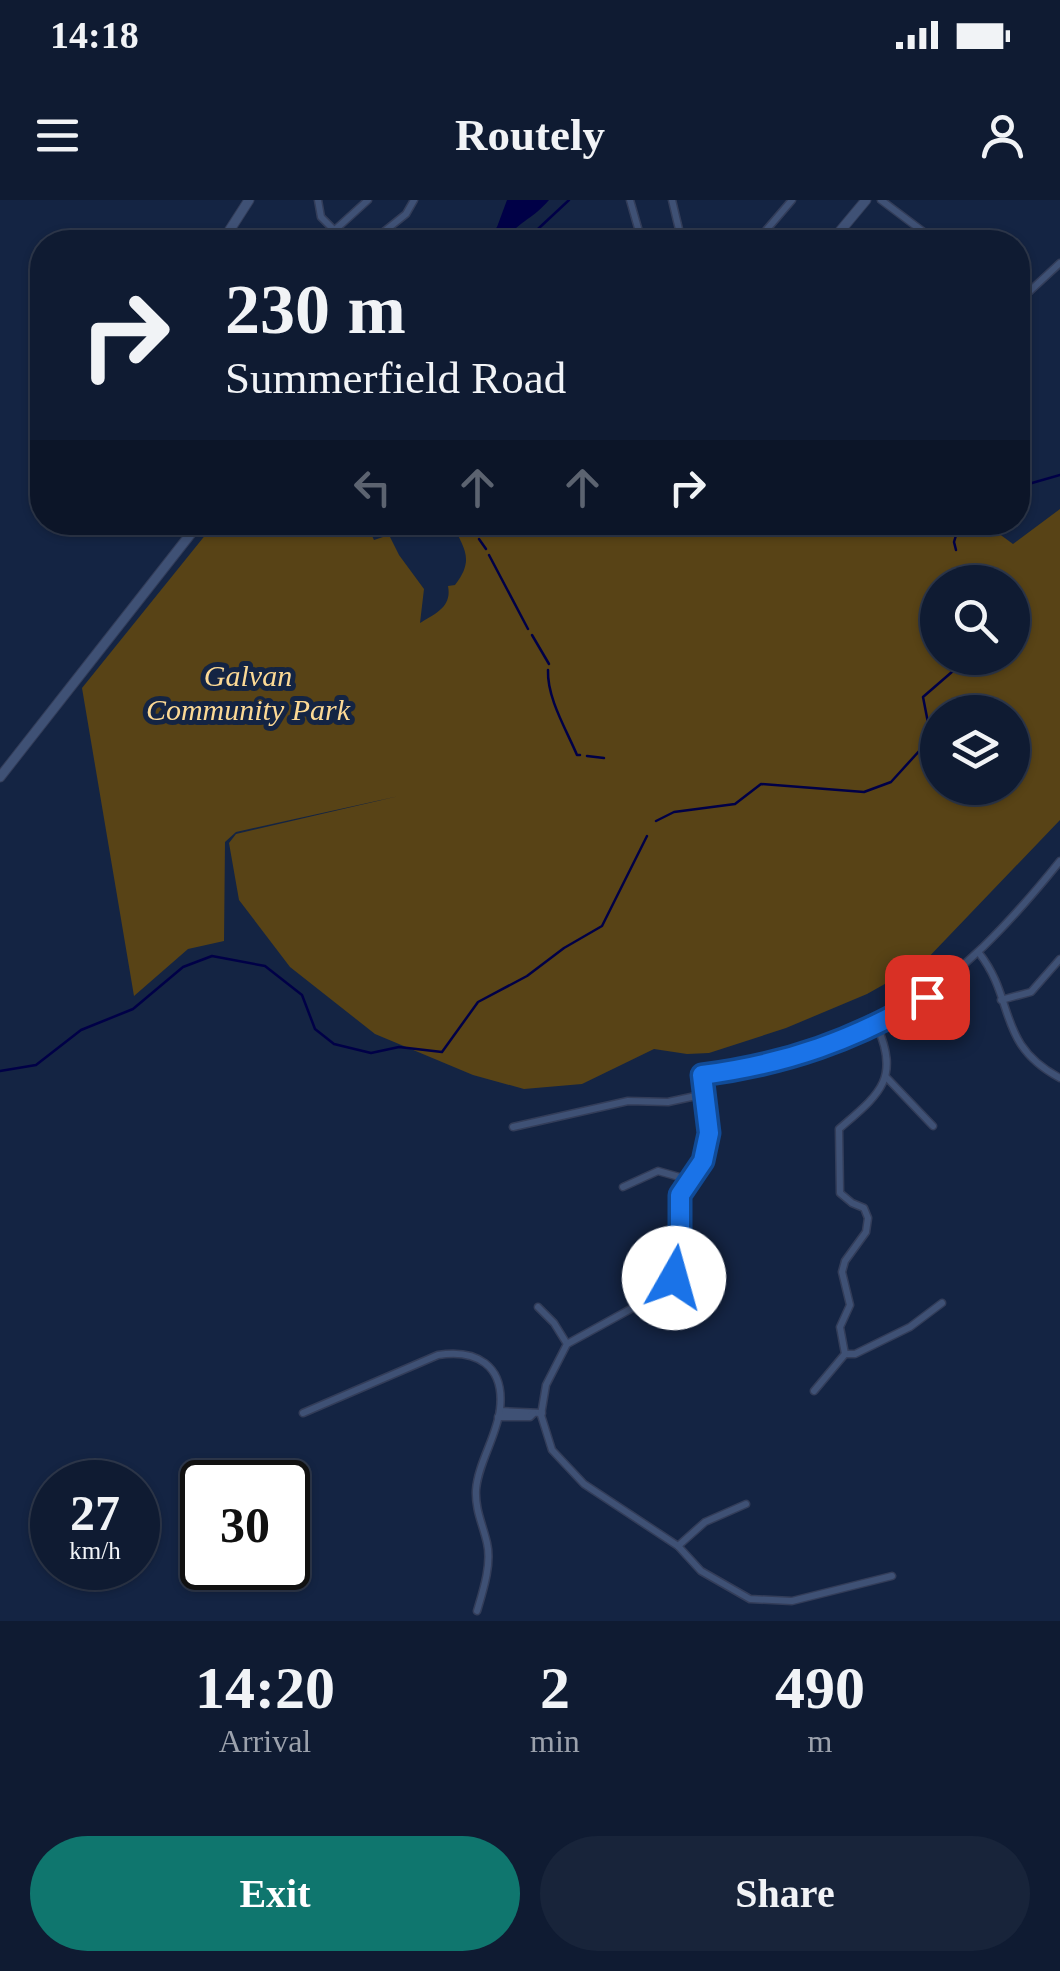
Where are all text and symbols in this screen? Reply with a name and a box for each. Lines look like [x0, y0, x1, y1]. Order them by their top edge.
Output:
text: 14:18 [50, 14, 139, 56]
icon: menu [30, 108, 85, 163]
icon: person [975, 108, 1030, 163]
text: Routely [455, 110, 605, 160]
icon: right [60, 270, 190, 400]
text: 230 m [225, 271, 406, 348]
text: Summerfield Road [225, 353, 566, 403]
icon: left [345, 460, 400, 515]
icon: ahead [450, 460, 505, 515]
icon: ahead [555, 460, 610, 515]
icon: right [660, 460, 715, 515]
map controls [920, 565, 1030, 805]
button: search [920, 565, 1030, 675]
park label: Galvan Community Park [146, 659, 351, 726]
button: layers [920, 695, 1030, 805]
pin [885, 955, 970, 1040]
icon: arrive [900, 970, 955, 1025]
position arrow [622, 1226, 726, 1330]
speed limit sign: 30 [180, 1460, 310, 1590]
text: 27 [70, 1485, 120, 1541]
text: km/h [69, 1537, 121, 1564]
text: 14:20 [195, 1655, 335, 1721]
text: 2 [540, 1655, 570, 1721]
text: 490 [775, 1655, 865, 1721]
text: Arrival [219, 1723, 311, 1759]
text: min [530, 1723, 580, 1759]
text: m [807, 1723, 832, 1759]
button: Exit [30, 1836, 520, 1951]
button: Share [540, 1836, 1030, 1951]

